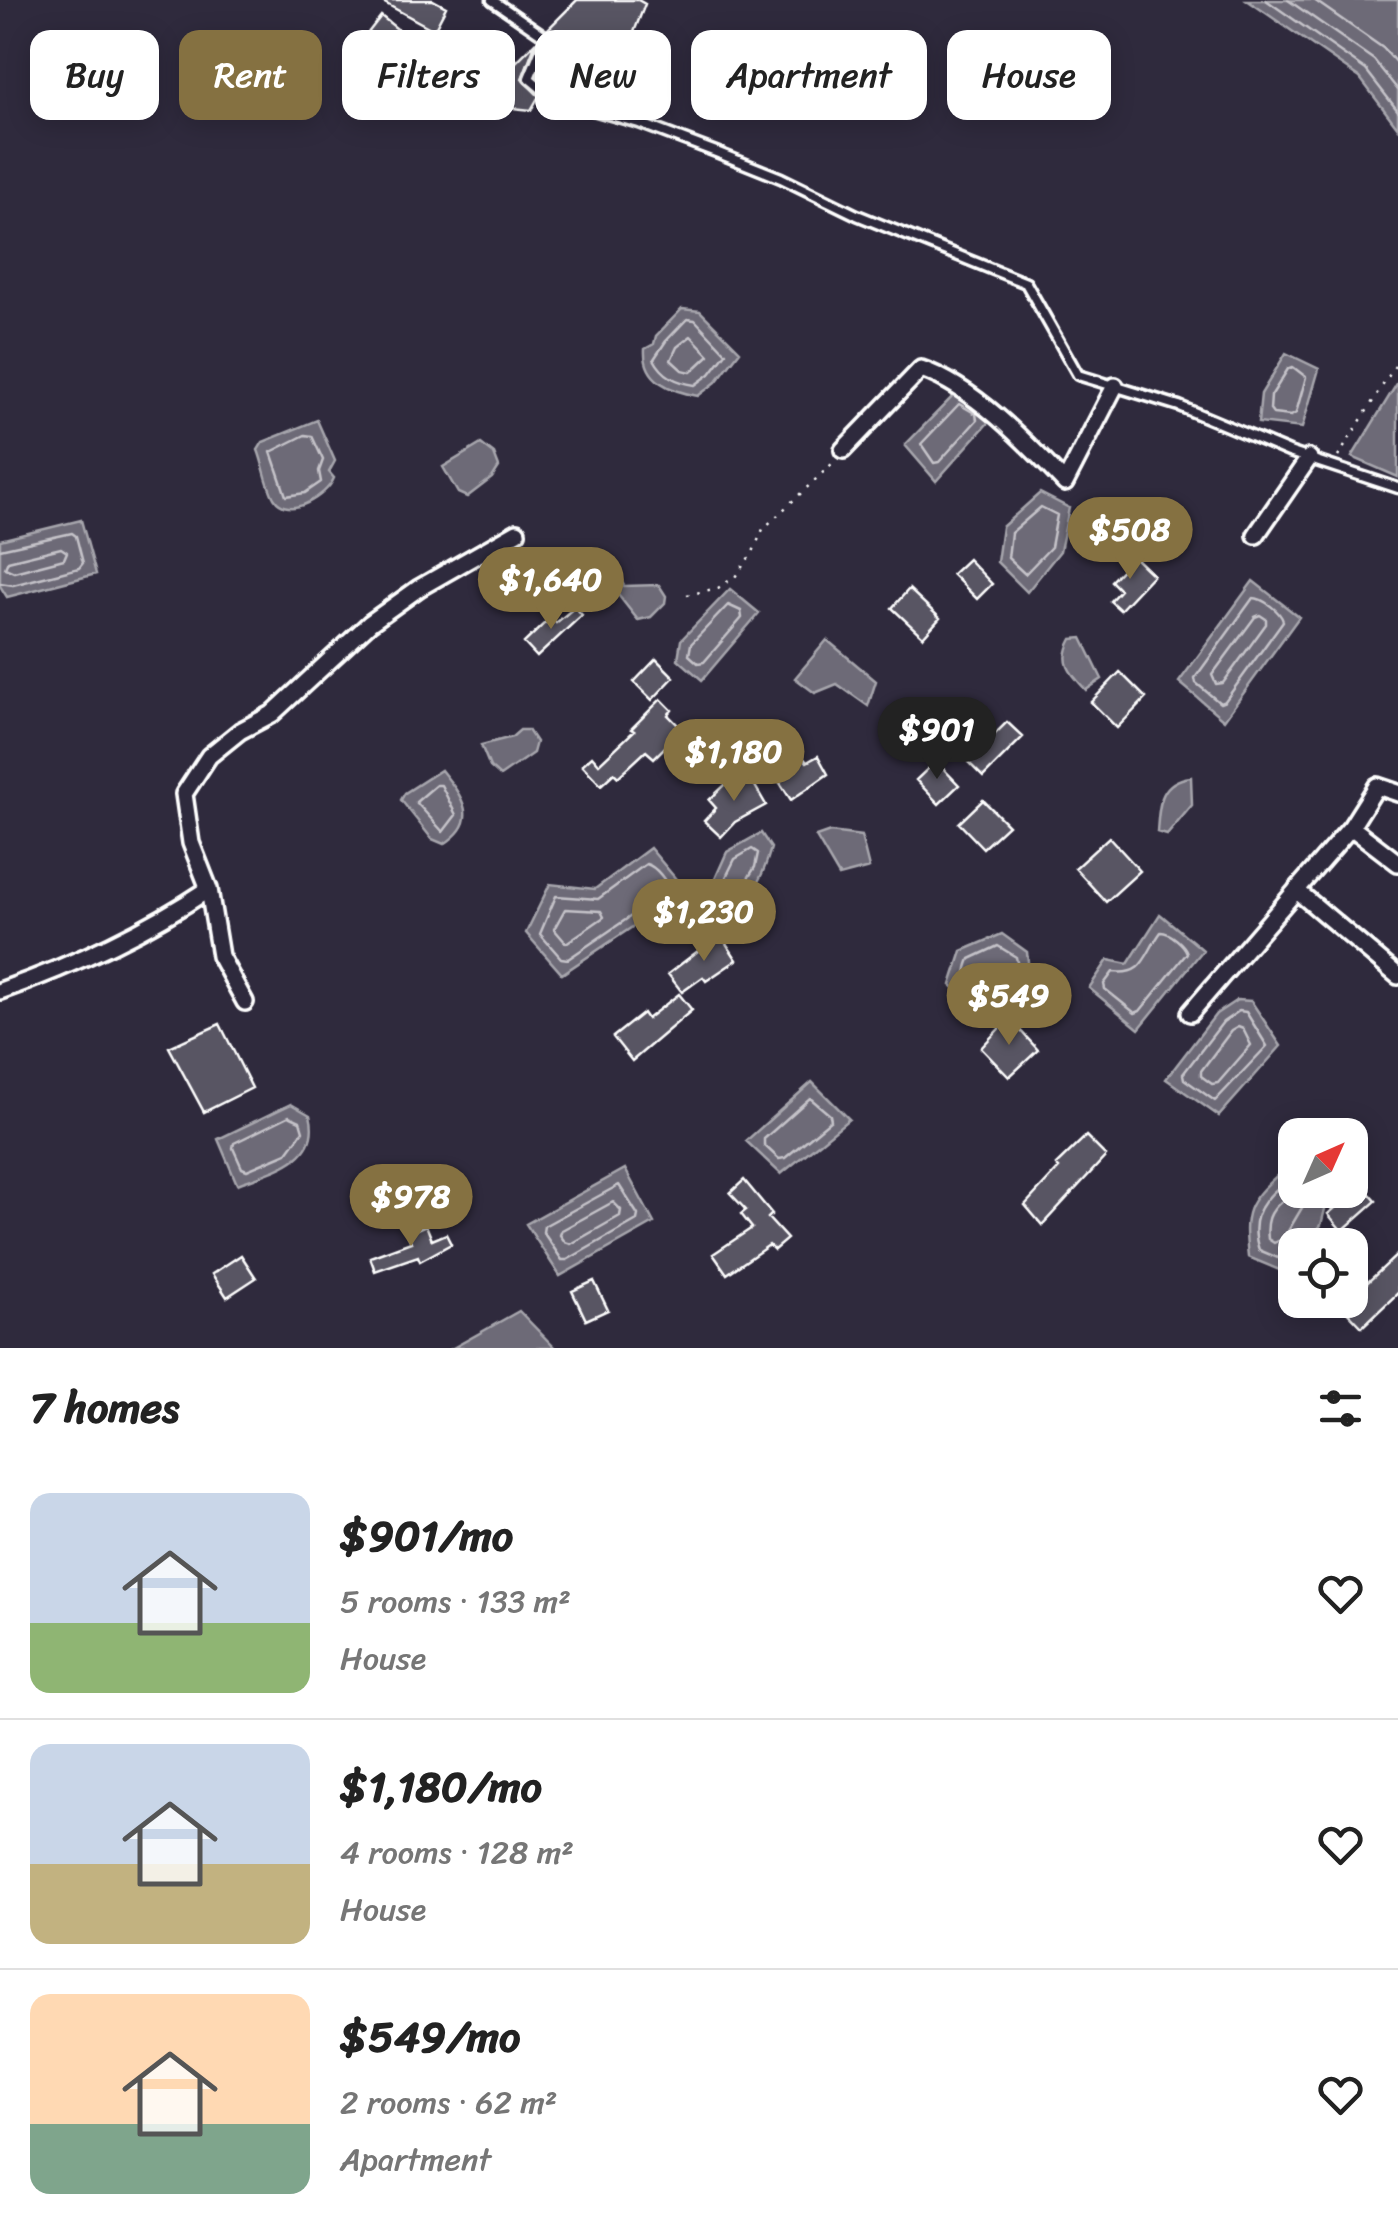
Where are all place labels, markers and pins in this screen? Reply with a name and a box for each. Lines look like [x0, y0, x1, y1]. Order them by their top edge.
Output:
pin: $508 [1071, 497, 1189, 582]
pin: $1,640 [470, 547, 632, 632]
pin: $901 [878, 697, 996, 782]
pin: $1,180 [653, 719, 815, 804]
pin: $1,230 [623, 879, 785, 964]
pin: $549 [950, 963, 1068, 1048]
pin: $978 [352, 1164, 470, 1249]

